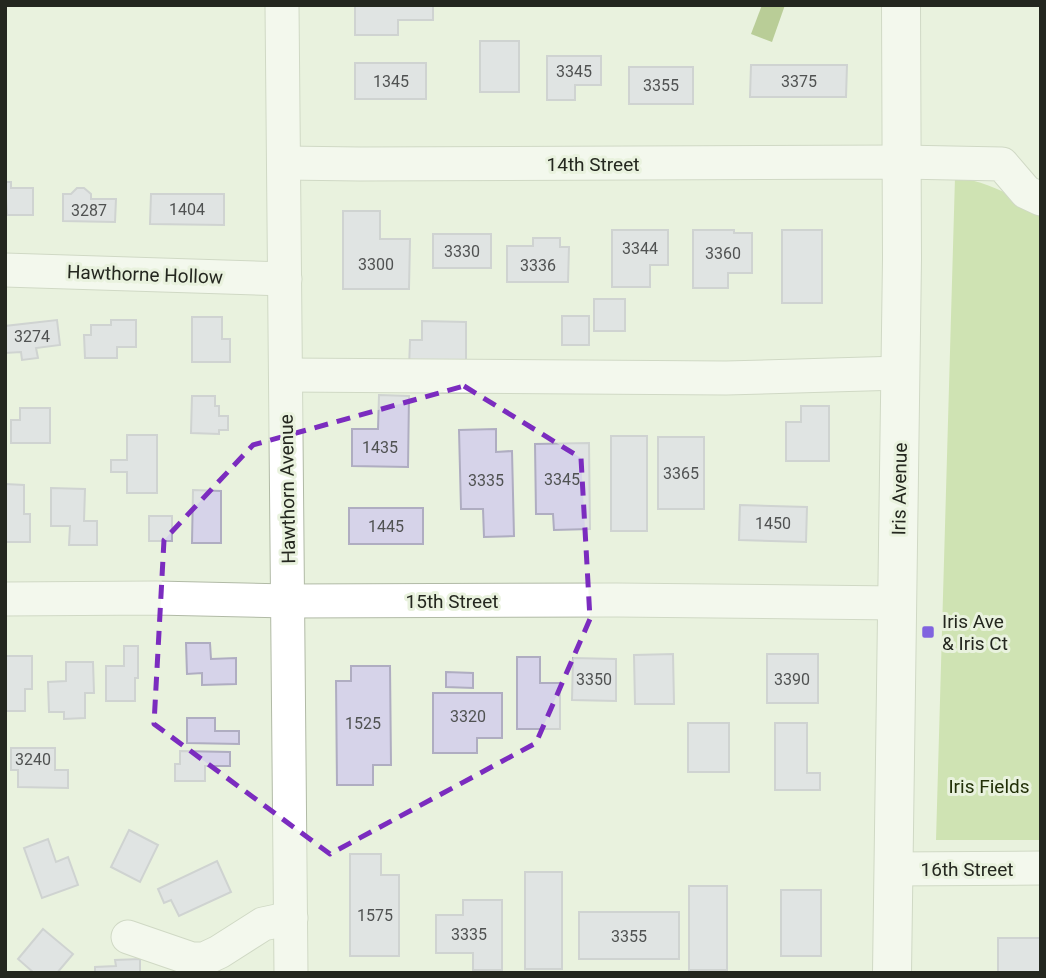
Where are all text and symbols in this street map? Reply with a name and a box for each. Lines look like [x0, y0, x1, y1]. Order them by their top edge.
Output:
house number: 3345 [556, 62, 592, 81]
house number: 1345 [373, 72, 409, 91]
house number: 3375 [781, 72, 817, 91]
house number: 3355 [643, 76, 679, 95]
street label: 14th Street [547, 153, 639, 176]
house number: 1404 [169, 200, 205, 219]
house number: 3287 [71, 201, 107, 220]
house number: 3344 [622, 239, 658, 258]
house number: 3330 [444, 242, 480, 261]
house number: 3360 [705, 244, 741, 263]
house number: 3300 [358, 255, 394, 274]
house number: 3336 [520, 256, 556, 275]
street label: Hawthorne Hollow [67, 260, 223, 289]
house number: 3274 [14, 327, 50, 346]
street label: Hawthorn Avenue [275, 414, 300, 564]
house number: 1435 [362, 438, 398, 457]
street label: Iris Avenue [887, 442, 912, 536]
house number: 3365 [663, 464, 699, 483]
house number: 3345 [544, 470, 580, 489]
house number: 3335 [468, 471, 504, 490]
house number: 1450 [755, 514, 791, 533]
house number: 1445 [368, 517, 404, 536]
street label: 15th Street [406, 590, 498, 613]
place label: Iris Ave & Iris Ct [942, 610, 1008, 655]
marker: Iris Ave & Iris Ct [920, 624, 936, 640]
house number: 3350 [576, 670, 612, 689]
house number: 3390 [774, 670, 810, 689]
house number: 3320 [450, 707, 486, 726]
house number: 1525 [345, 714, 381, 733]
house number: 3240 [15, 750, 51, 769]
park label: Iris Fields [948, 775, 1030, 798]
street label: 16th Street [921, 858, 1013, 881]
house number: 1575 [357, 906, 393, 925]
house number: 3335 [451, 925, 487, 944]
house number: 3355 [611, 927, 647, 946]

